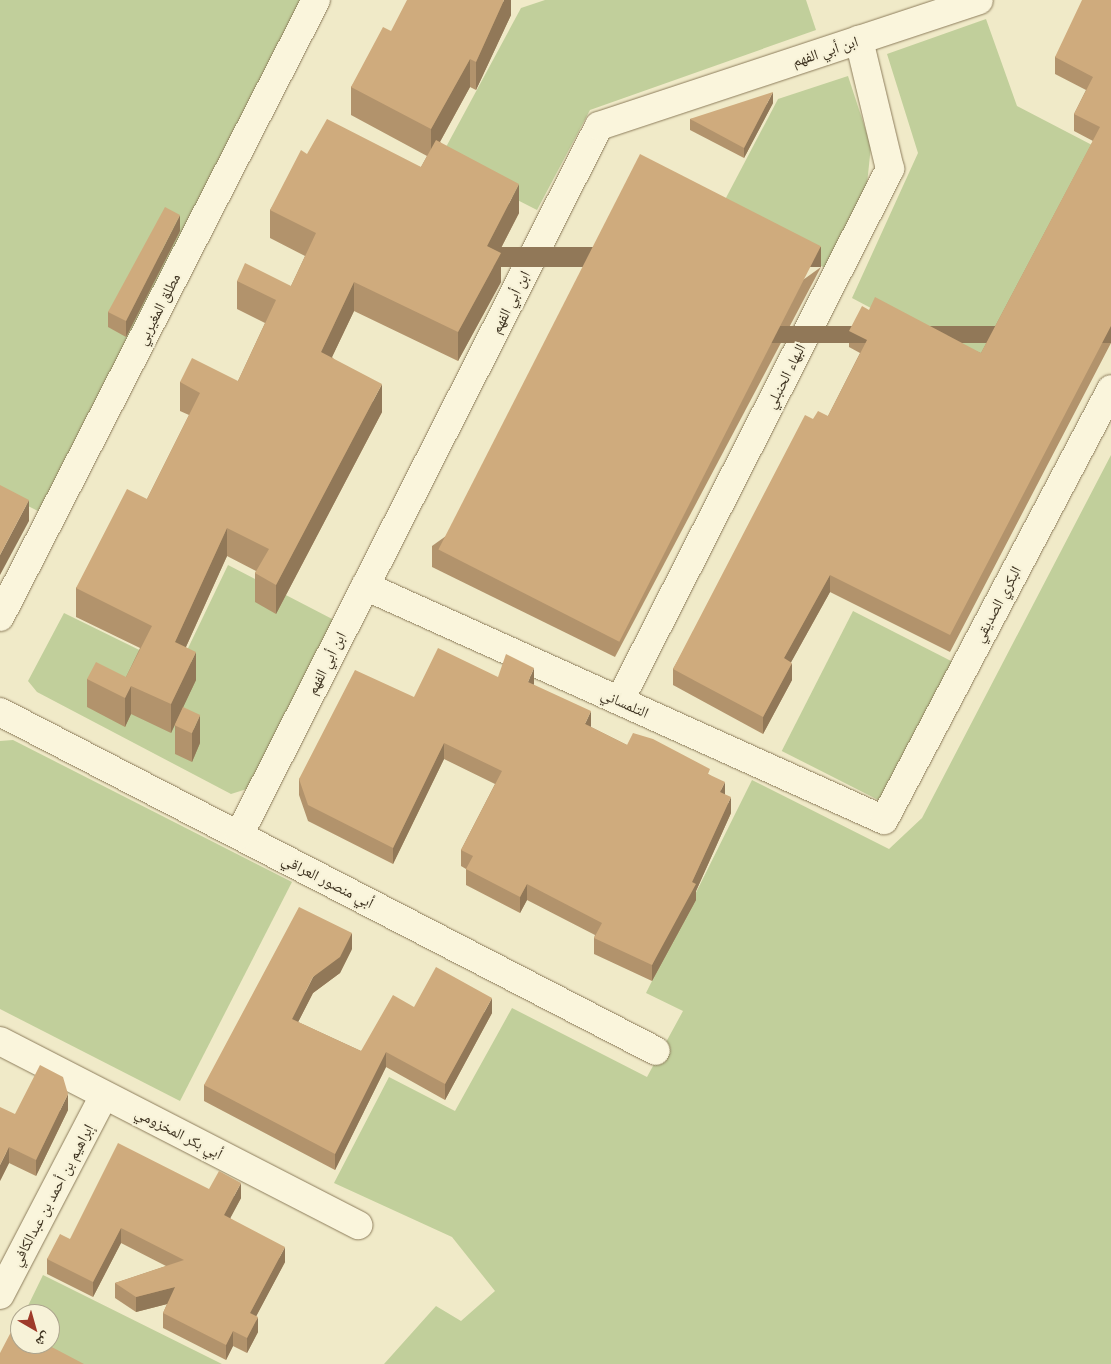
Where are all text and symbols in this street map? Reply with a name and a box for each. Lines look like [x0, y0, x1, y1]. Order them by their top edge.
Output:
street label: ابن أبي الفهم [790, 32, 860, 70]
street label: ابن أبي الفهم [487, 268, 533, 336]
street label: مطلق المغيربي [132, 270, 184, 348]
street label: البهاء الحنبلي [761, 341, 809, 411]
street label: البكري الصديقي [969, 563, 1025, 645]
street label: ابن أبي الفهم [303, 629, 349, 697]
street label: التلمساني [598, 685, 652, 721]
street label: أبي منصور العراقي [279, 850, 377, 912]
street label: أبي بكر المخزومي [132, 1103, 226, 1163]
street label: إبراهيم بن أحمد بن عبدالكافي [7, 1121, 97, 1269]
north arrow [10, 1304, 60, 1354]
text: ش [32, 1328, 56, 1352]

